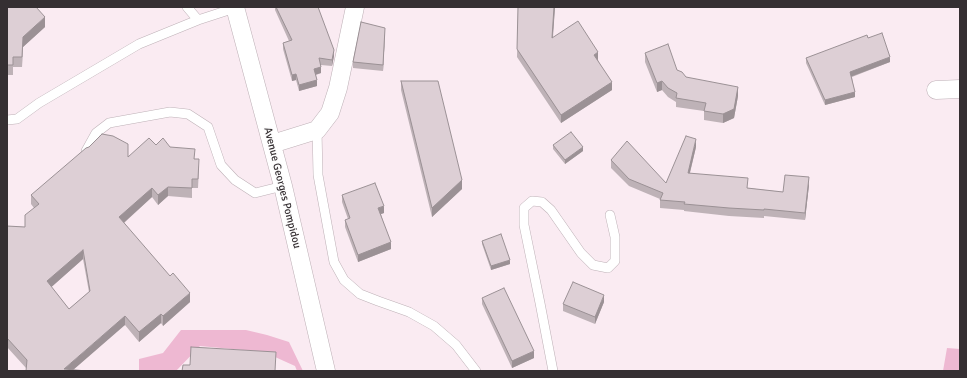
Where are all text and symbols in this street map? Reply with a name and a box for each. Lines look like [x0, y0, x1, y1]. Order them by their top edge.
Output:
street label: Avenue Georges Pompidou [261, 126, 303, 250]

